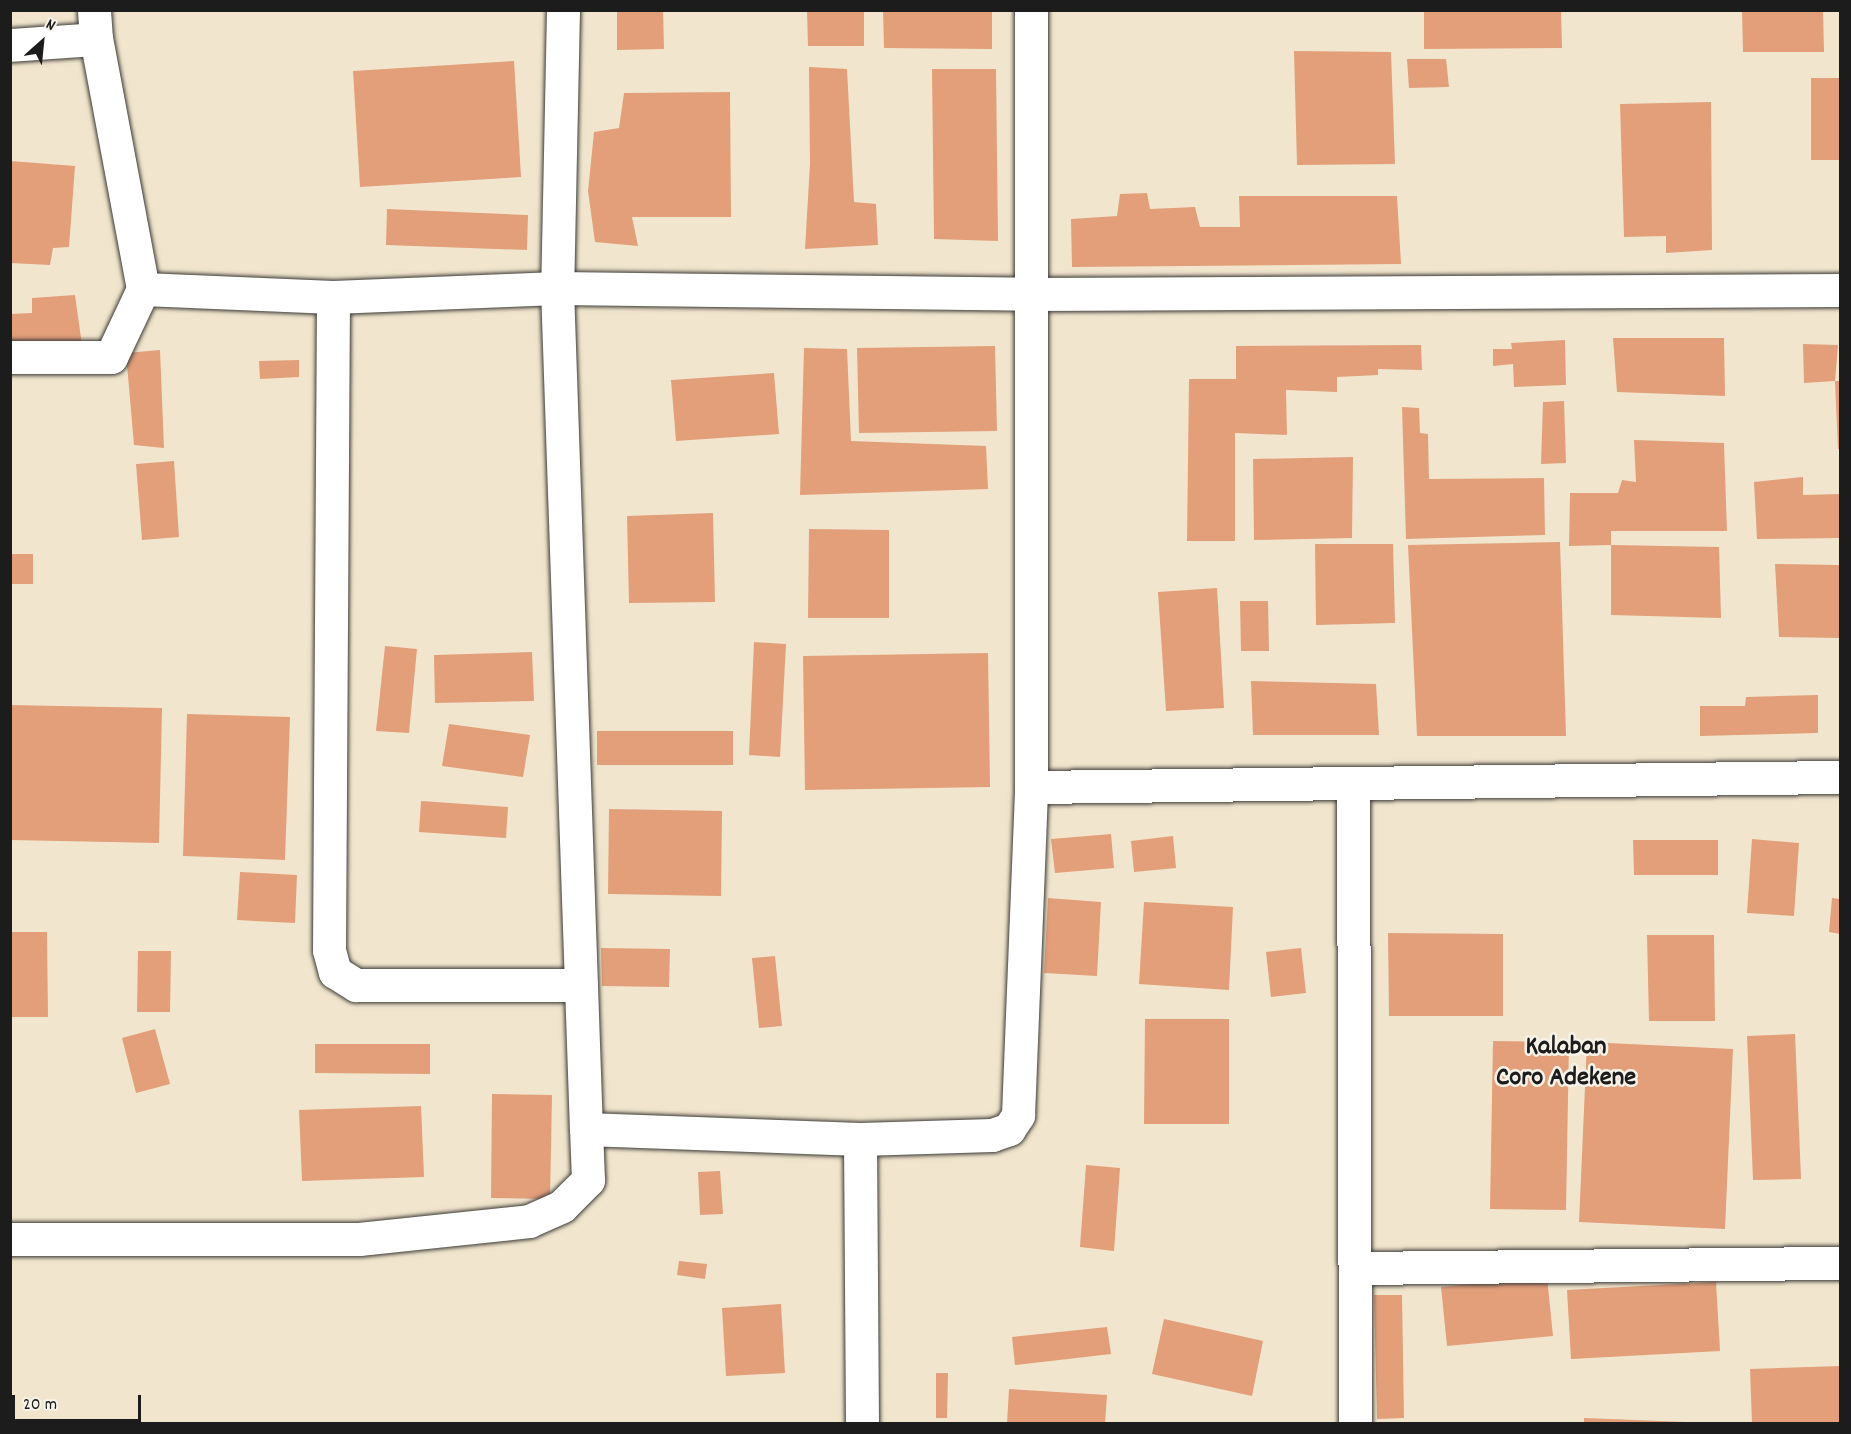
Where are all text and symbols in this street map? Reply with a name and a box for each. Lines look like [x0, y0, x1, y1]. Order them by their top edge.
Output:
north arrow [12, 12, 72, 72]
text: N [42, 13, 59, 38]
district label: Kalaban Coro Adekene [1496, 1031, 1636, 1094]
scale bar [15, 1383, 144, 1421]
text: 20 m [23, 1393, 57, 1418]

